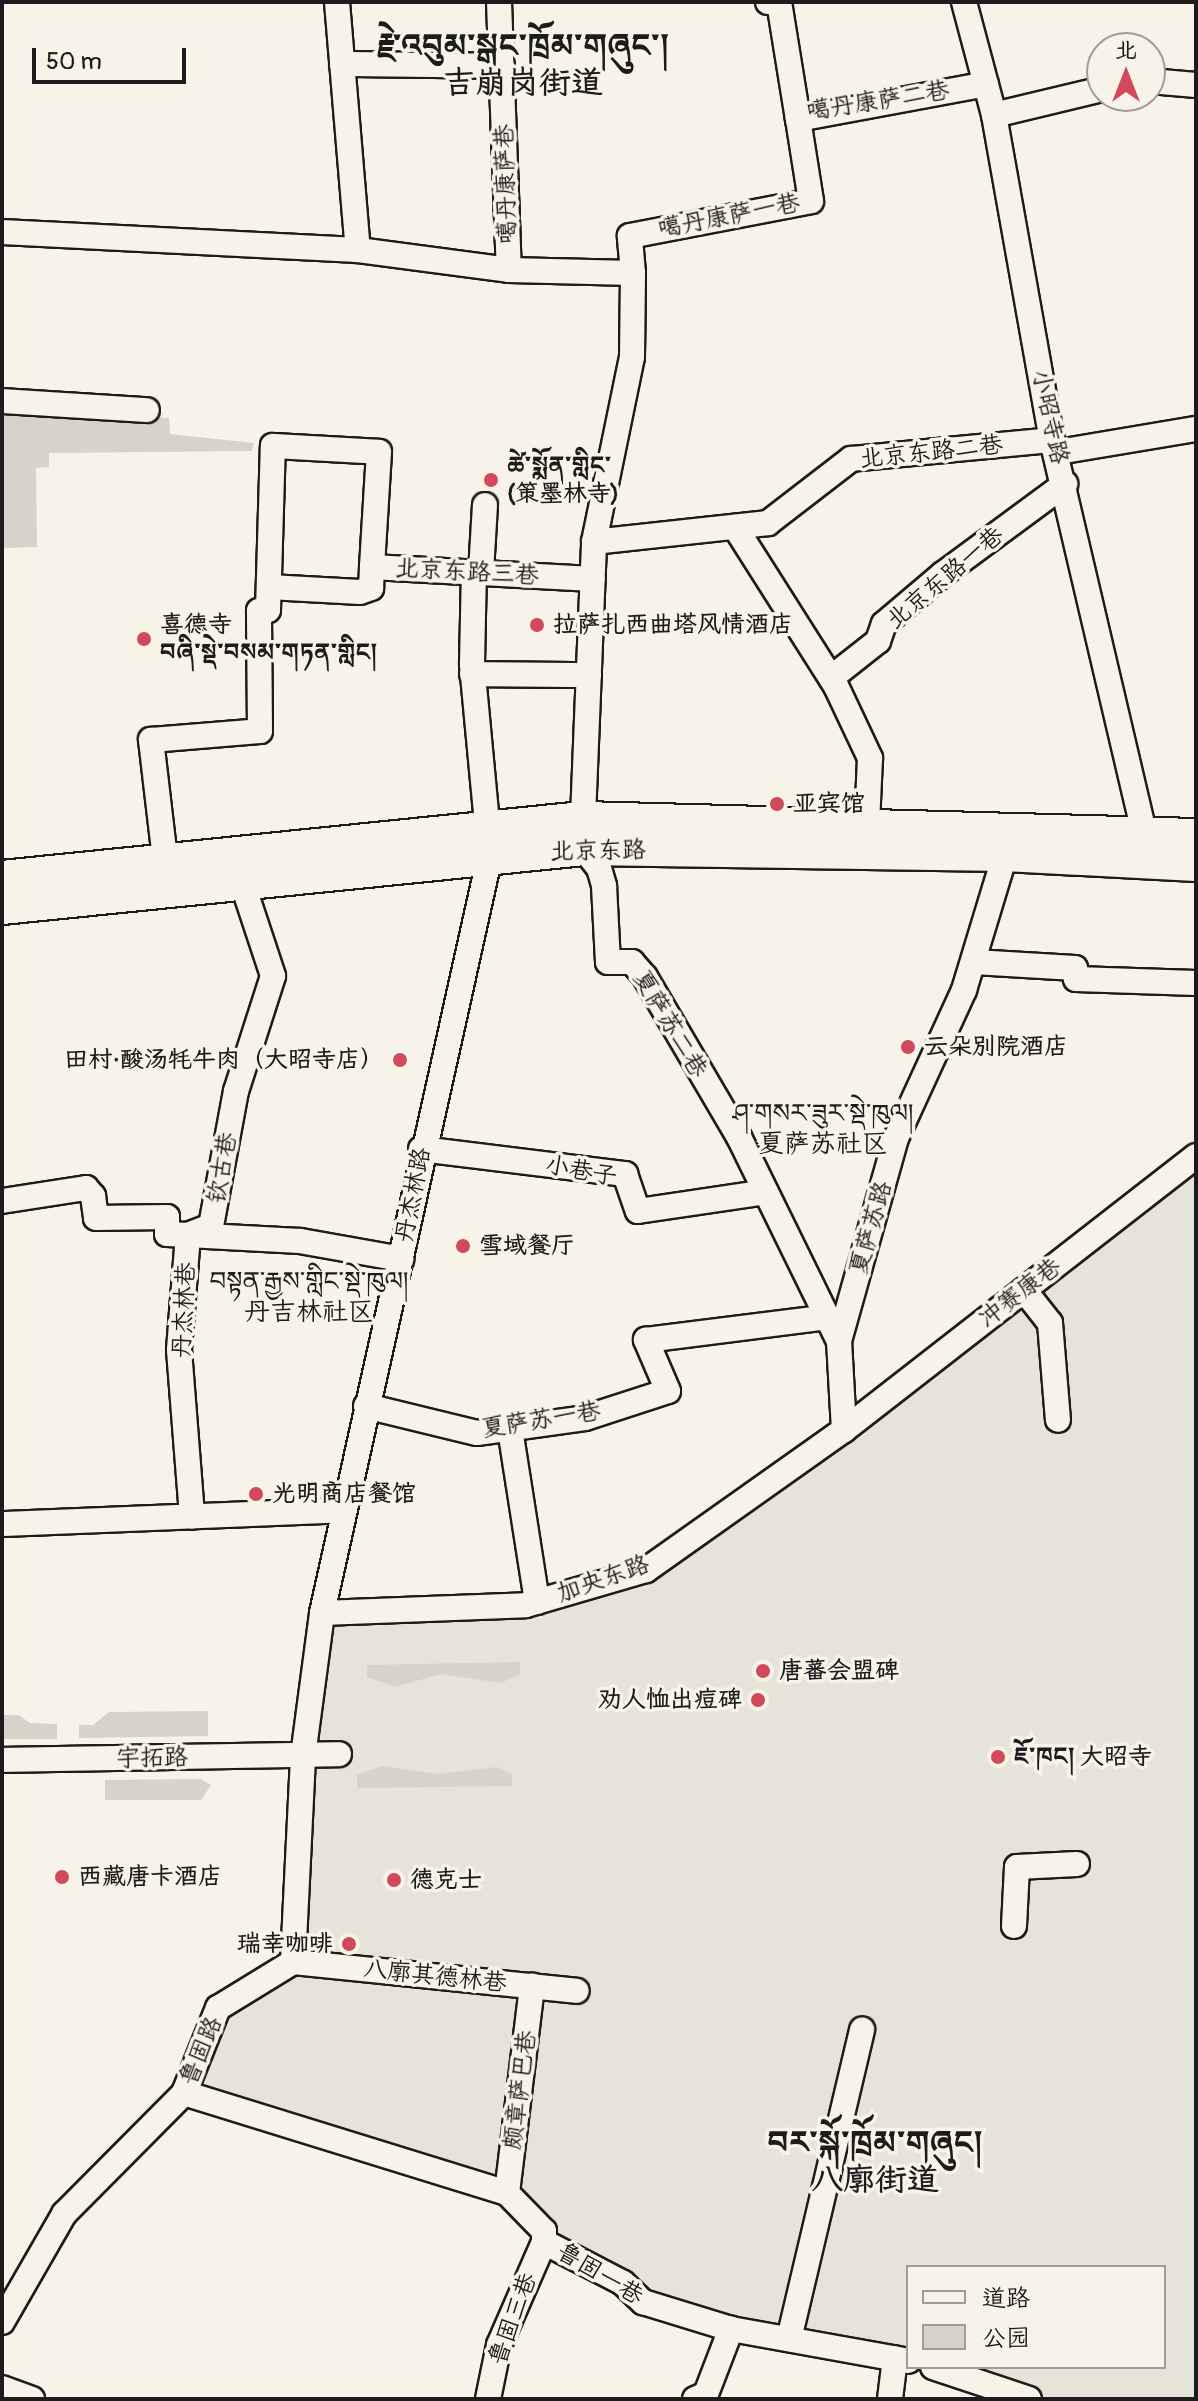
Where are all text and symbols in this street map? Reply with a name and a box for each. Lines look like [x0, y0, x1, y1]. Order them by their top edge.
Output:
district label: རྗེ་འབུམ་སྒང་ཁྲོམ་གཞུང་། 吉崩岗街道 [377, 28, 669, 103]
scale bar [36, 32, 190, 82]
north arrow [1086, 32, 1166, 112]
text: 北 [1115, 36, 1137, 64]
text: 50 m [46, 47, 102, 76]
street label: 噶丹康萨二巷 [805, 76, 951, 126]
street label: 噶丹康萨巷 [490, 124, 522, 244]
street label: 噶丹康萨一巷 [656, 188, 802, 244]
street label: 小昭寺路 [1026, 367, 1074, 467]
street label: 北京东路二巷 [858, 430, 1004, 474]
place label: ཚེ་སྨོན་གླིང་ (策墨林寺) [507, 452, 619, 508]
marker: ཚེ་སྨོན་གླིང་ (策墨林寺) [482, 471, 500, 489]
street label: 北京东路一巷 [881, 521, 1009, 635]
street label: 北京东路三巷 [394, 554, 540, 590]
place label: 喜德寺 བཞི་སྡེ་བསམ་གཏན་གླིང། [160, 611, 377, 667]
place label: 拉萨扎西曲塔风情酒店 [553, 611, 793, 639]
marker: 拉萨扎西曲塔风情酒店 [528, 616, 546, 634]
marker: 喜德寺 བཞི་སྡེ་བསམ་གཏན་གླིང། [135, 630, 153, 648]
place label: 亚宾馆 [793, 790, 865, 818]
marker: 亚宾馆 [768, 795, 786, 813]
street label: 北京东路 [550, 836, 646, 866]
street label: 夏萨苏二巷 [627, 965, 713, 1083]
place label: 云朵别院酒店 [924, 1033, 1068, 1061]
marker: 云朵别院酒店 [899, 1038, 917, 1056]
place label: 田村·酸汤牦牛肉（大昭寺店） [64, 1046, 384, 1074]
marker: 田村·酸汤牦牛肉（大昭寺店） [391, 1051, 409, 1069]
district label: ཤ་གསར་ཟུར་སྡེ་ཁུལ། 夏萨苏社区 [732, 1099, 914, 1160]
street label: 钦古巷 [202, 1130, 242, 1206]
street label: 丹杰林路 [390, 1145, 436, 1245]
street label: 小巷子 [543, 1151, 619, 1191]
street label: 夏萨苏路 [844, 1178, 898, 1278]
place label: 雪域餐厅 [479, 1232, 575, 1260]
marker: 雪域餐厅 [454, 1237, 472, 1255]
street label: 冲赛康巷 [973, 1252, 1067, 1334]
street label: 丹杰林巷 [167, 1261, 201, 1359]
district label: བསྟན་རྒྱས་གླིང་སྡེ་ཁུལ། 丹吉林社区 [209, 1267, 409, 1328]
street label: 夏萨苏一巷 [479, 1396, 603, 1444]
place label: 光明商店餐馆 [272, 1480, 416, 1508]
marker: 光明商店餐馆 [247, 1485, 265, 1503]
street label: 加央东路 [553, 1550, 653, 1608]
place label: 唐蕃会盟碑 [779, 1657, 899, 1685]
marker: 唐蕃会盟碑 [754, 1662, 772, 1680]
place label: 劝人恤出痘碑 [598, 1686, 742, 1714]
marker: 劝人恤出痘碑 [749, 1691, 767, 1709]
street label: 宇拓路 [116, 1743, 188, 1773]
place label: ཇོ་ཁང། 大昭寺 [1014, 1743, 1152, 1771]
marker: ཇོ་ཁང། 大昭寺 [989, 1748, 1007, 1766]
place label: 西藏唐卡酒店 [78, 1863, 222, 1891]
place label: 德克士 [410, 1866, 482, 1894]
marker: 西藏唐卡酒店 [53, 1868, 71, 1886]
marker: 德克士 [385, 1871, 403, 1889]
place label: 瑞幸咖啡 [237, 1930, 333, 1958]
marker: 瑞幸咖啡 [340, 1935, 358, 1953]
street label: 八廓其德林巷 [362, 1954, 508, 1998]
street label: 鲁固路 [174, 2012, 228, 2090]
street label: 颇章萨巴巷 [498, 2029, 542, 2151]
district label: བར་སྐོ་ཁྲོམ་གཞུང། 八廓街道 [767, 2125, 983, 2200]
street label: 鲁固一巷 [551, 2237, 649, 2311]
legend [906, 2265, 1166, 2369]
street label: 鲁固三巷 [483, 2269, 543, 2369]
text: 道路 [982, 2284, 1030, 2313]
text: 公园 [982, 2324, 1030, 2353]

